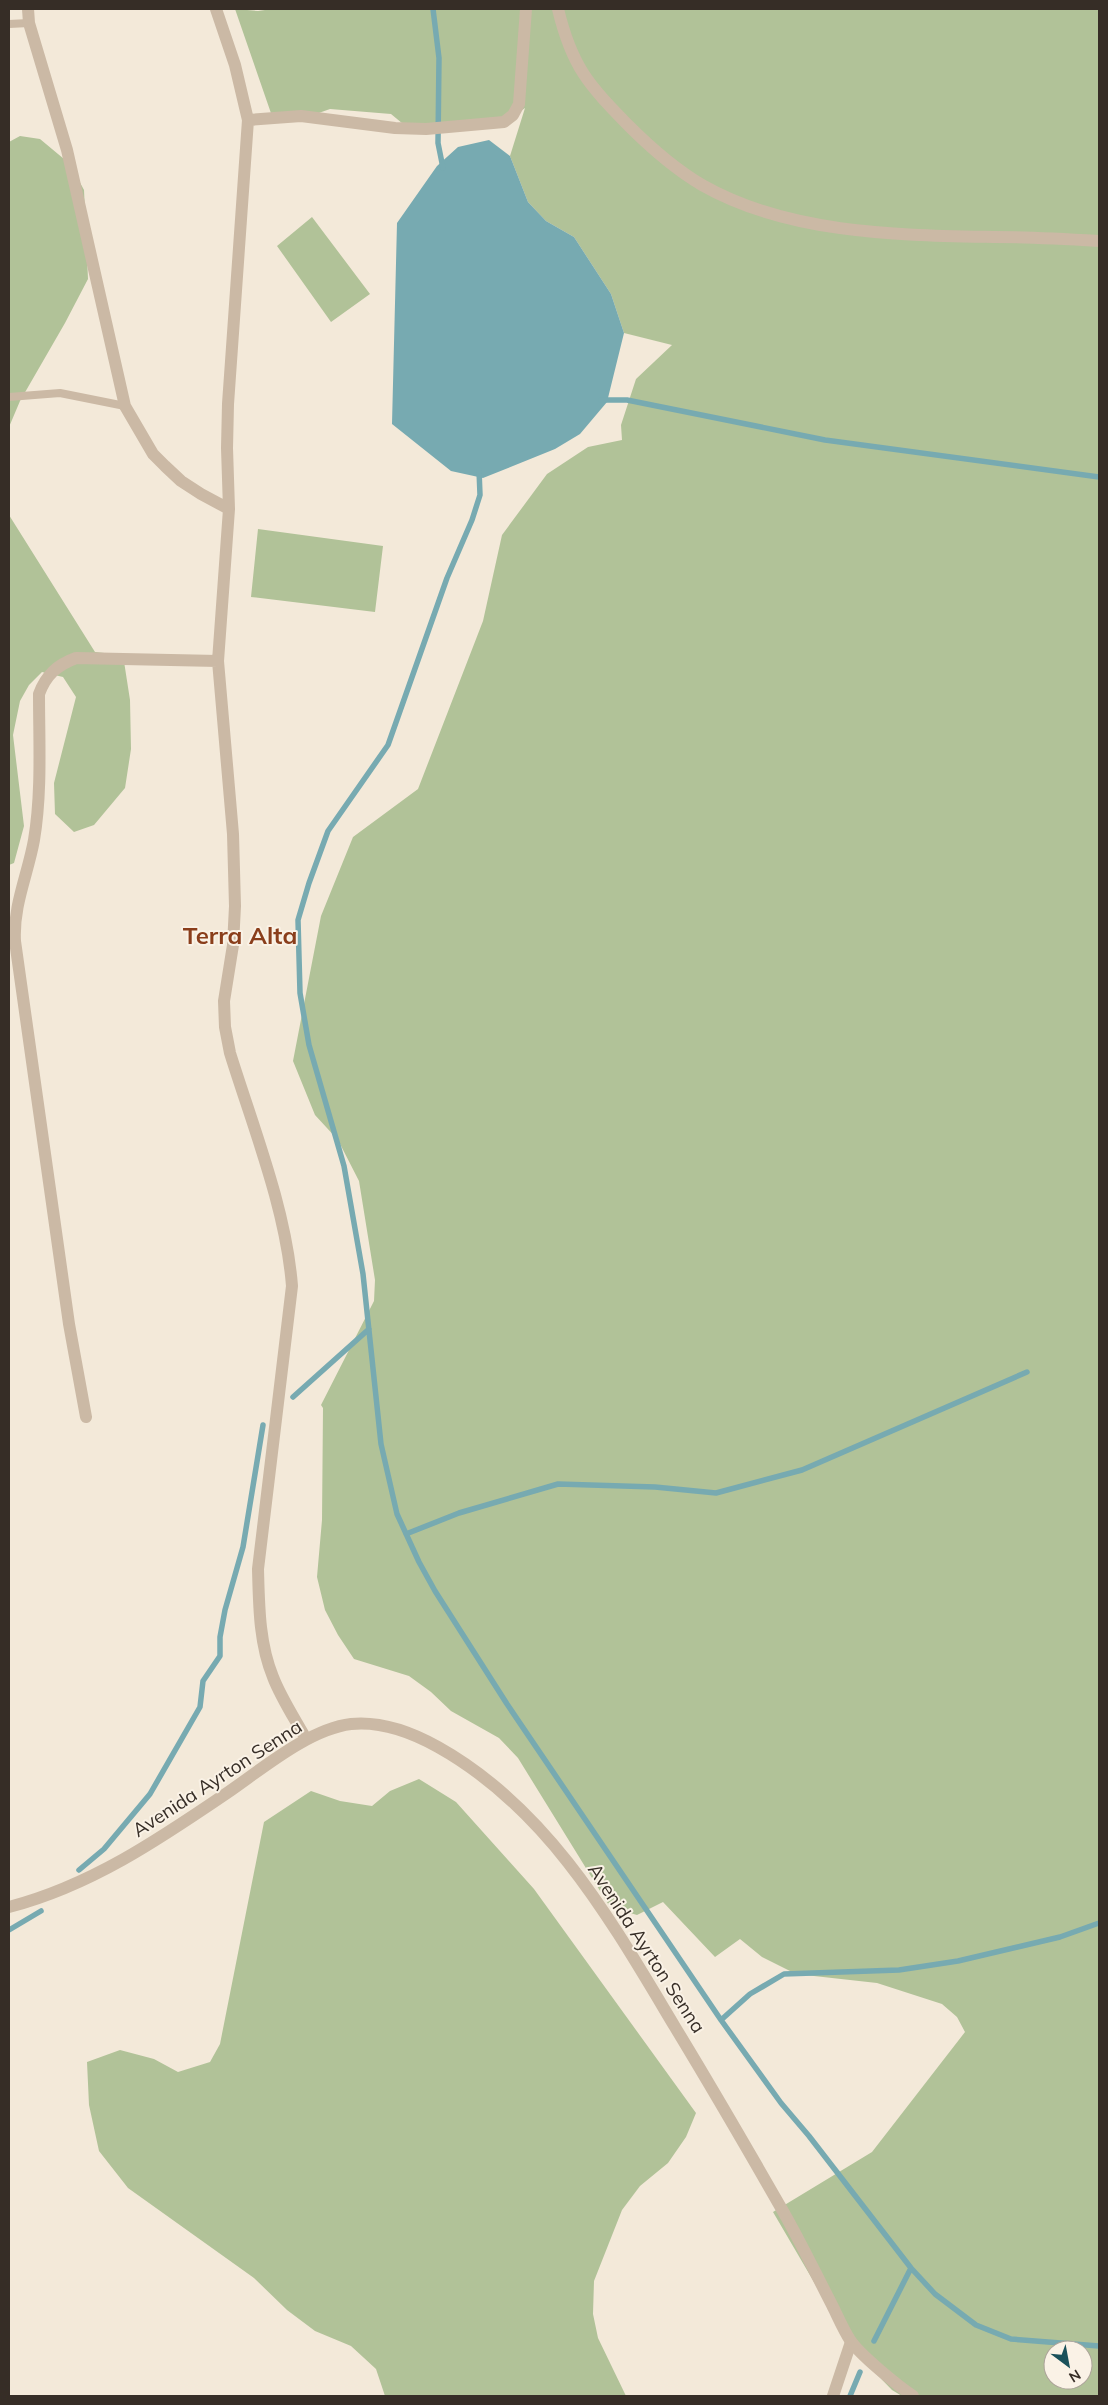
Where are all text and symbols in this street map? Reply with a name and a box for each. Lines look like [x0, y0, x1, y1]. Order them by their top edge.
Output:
district label: Terra Alta [183, 920, 297, 950]
street label: Avenida Ayrton Senna [128, 1714, 306, 1842]
street label: Avenida Ayrton Senna [583, 1859, 711, 2037]
north arrow [1043, 2340, 1093, 2390]
text: N [1066, 2366, 1084, 2386]

